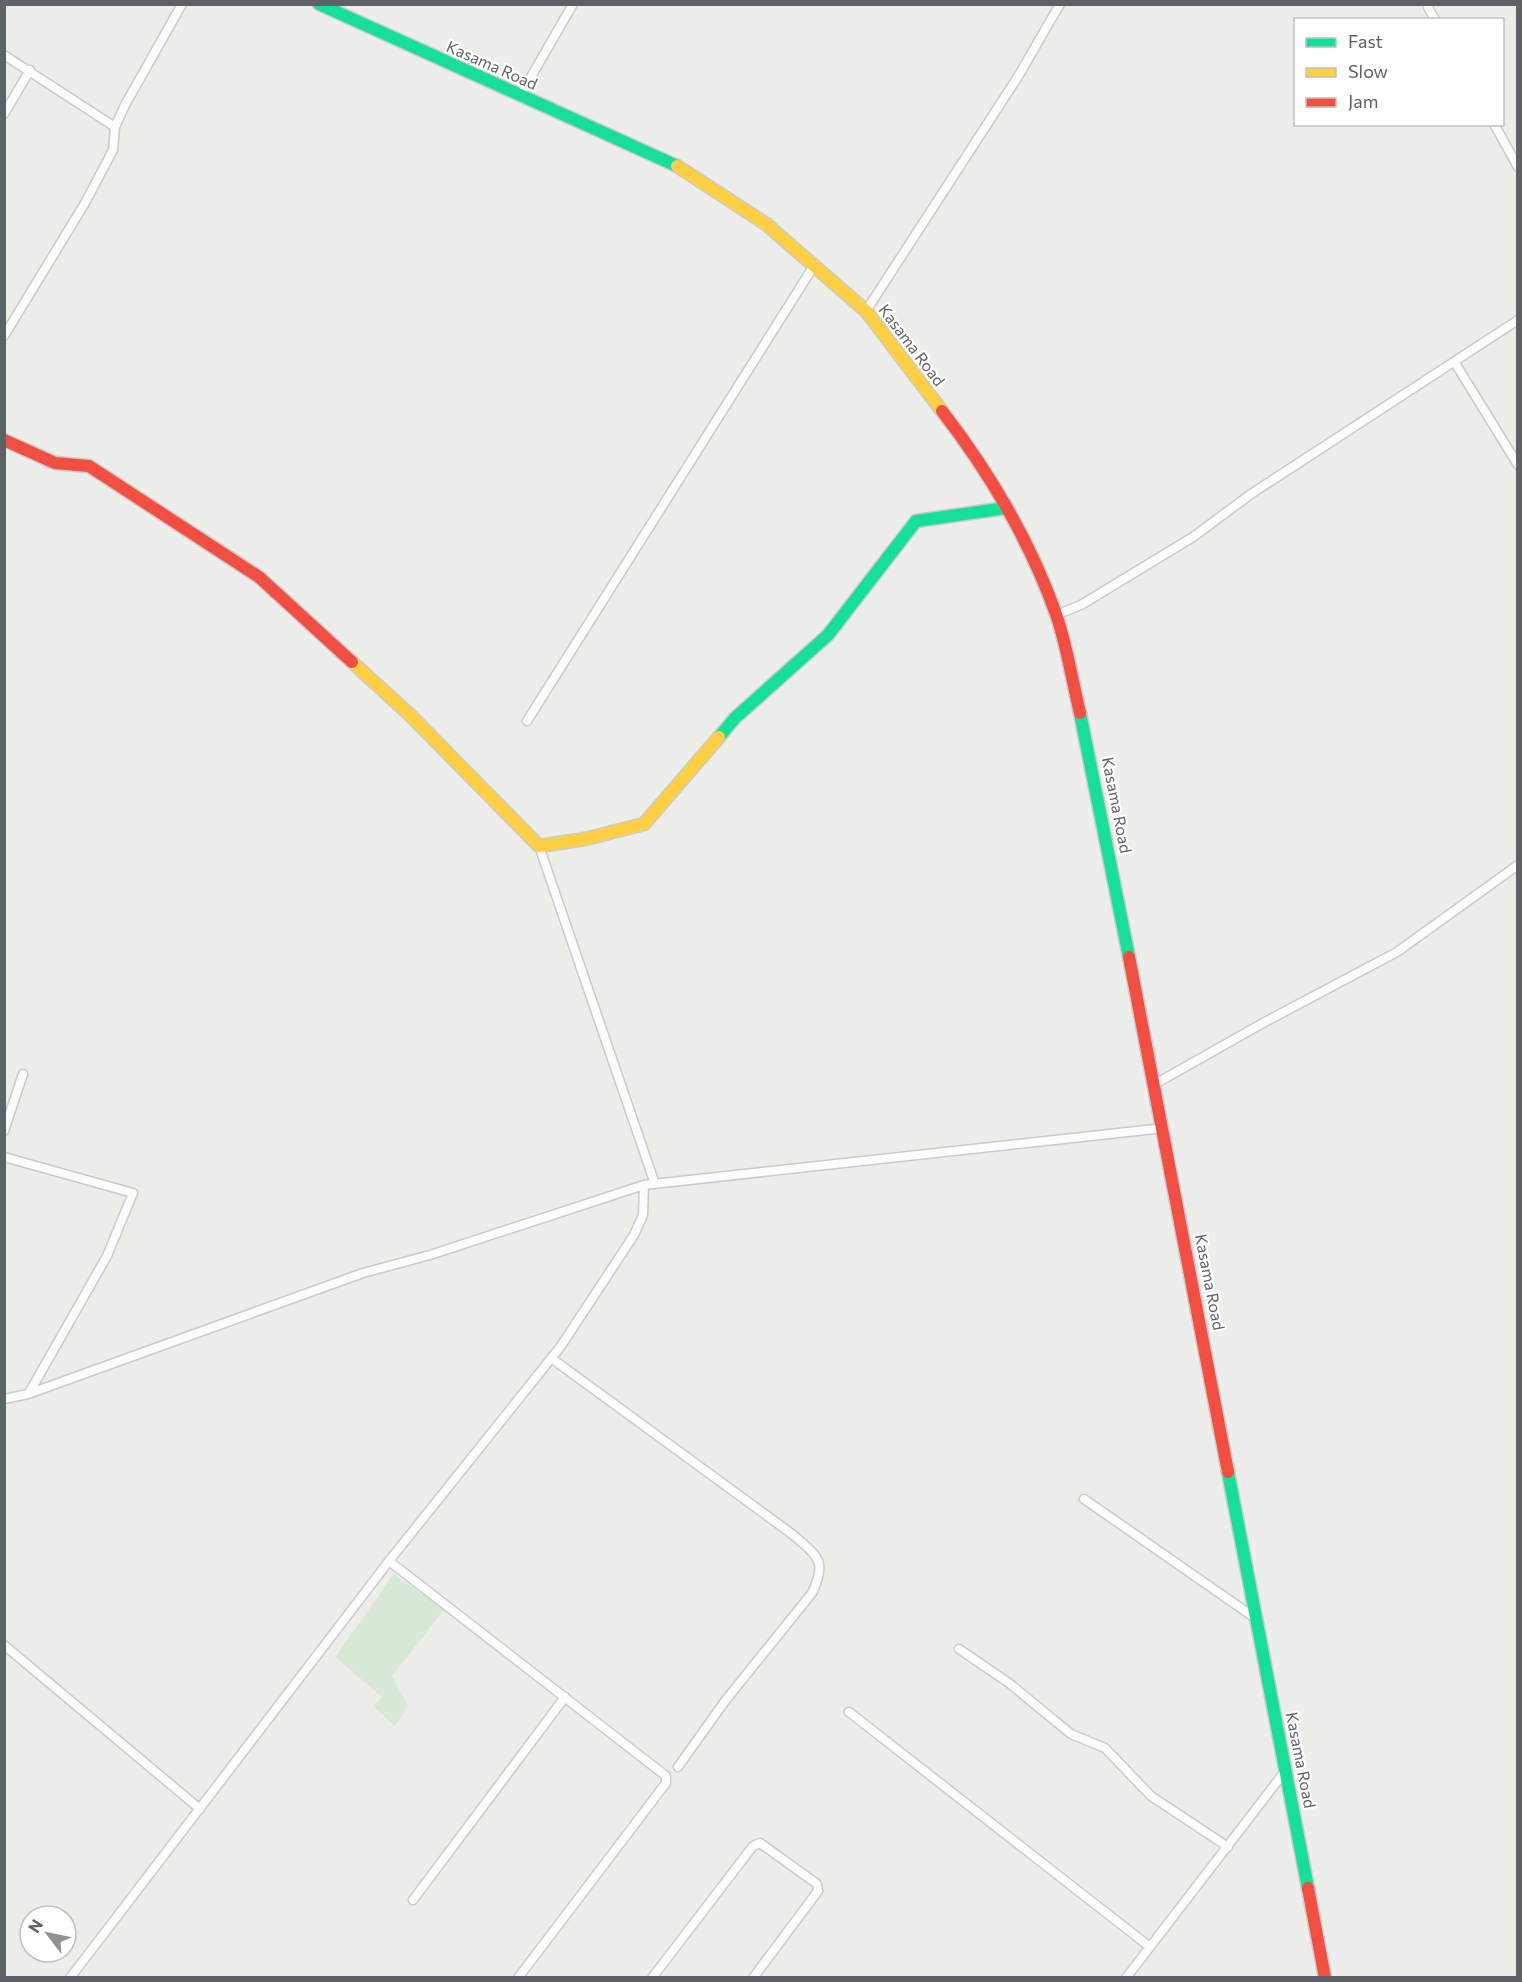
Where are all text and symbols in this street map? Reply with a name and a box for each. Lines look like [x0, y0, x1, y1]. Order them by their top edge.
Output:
legend [1294, 18, 1504, 126]
text: Fast [1348, 30, 1383, 52]
street label: Kasama Road [444, 36, 541, 93]
text: Slow [1348, 60, 1388, 82]
text: Jam [1348, 90, 1378, 112]
street label: Kasama Road [875, 300, 949, 389]
street label: Kasama Road [1099, 755, 1136, 855]
street label: Kasama Road [1192, 1232, 1229, 1332]
street label: Kasama Road [1283, 1710, 1320, 1810]
north arrow [18, 1904, 78, 1964]
text: N [24, 1916, 46, 1936]

